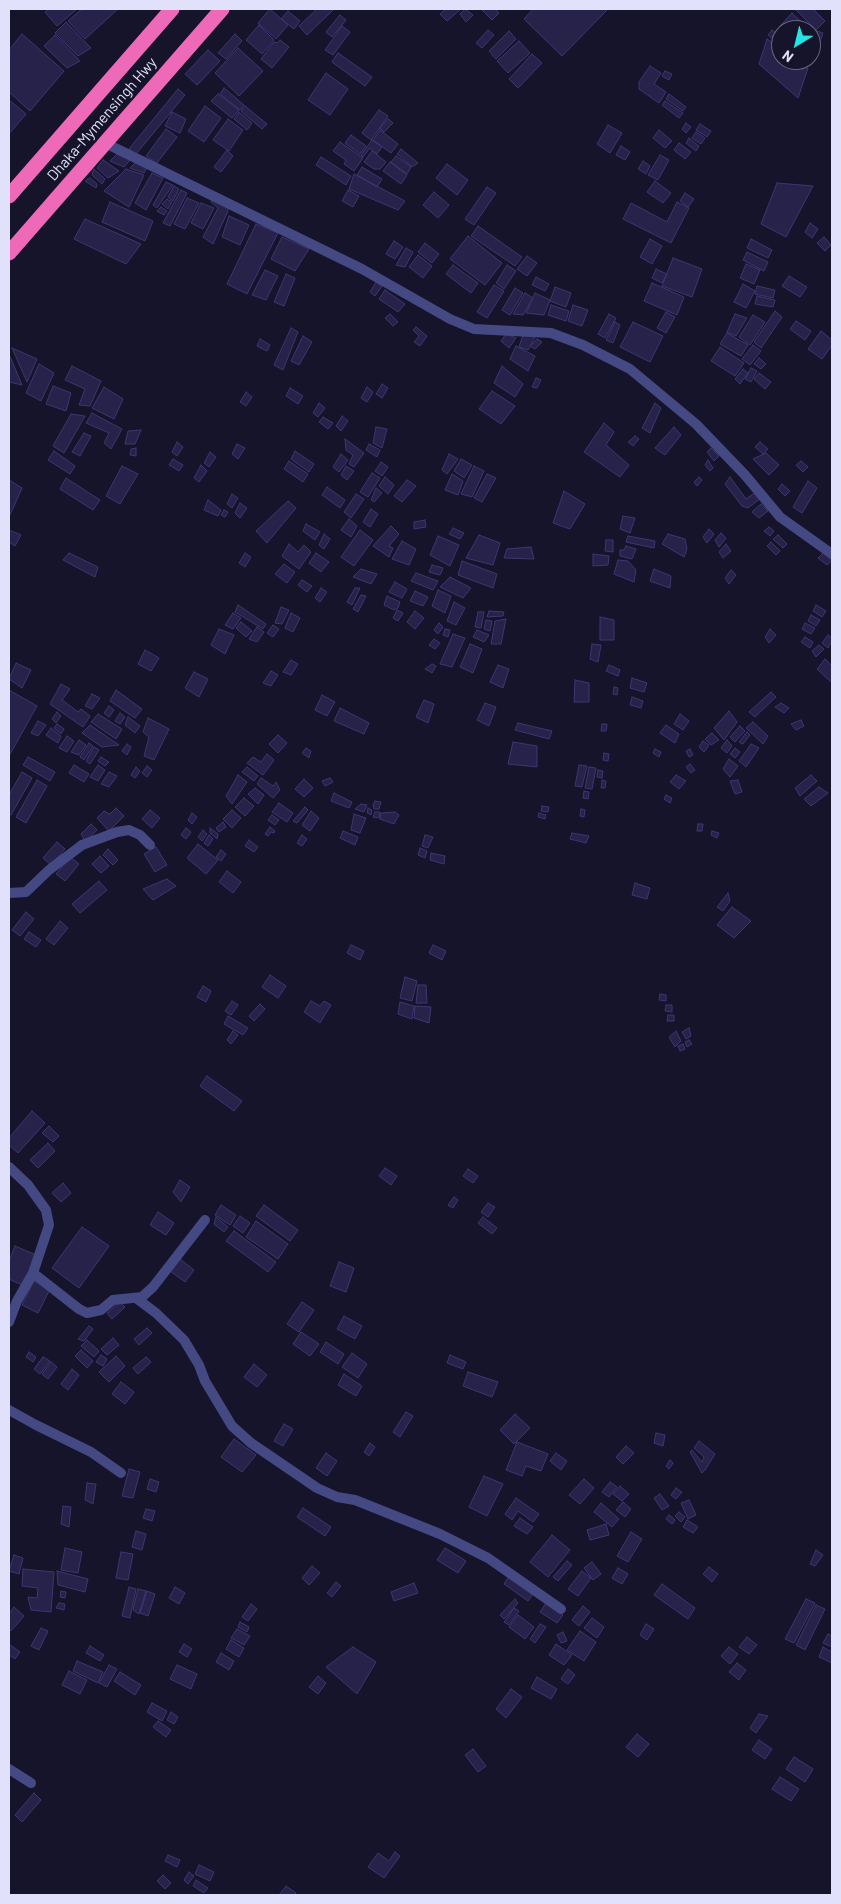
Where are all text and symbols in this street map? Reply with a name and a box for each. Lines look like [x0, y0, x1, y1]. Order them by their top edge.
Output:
north arrow [771, 20, 821, 70]
text: N [779, 47, 796, 66]
street label: Dhaka-Mymensingh Hwy [43, 54, 161, 184]

